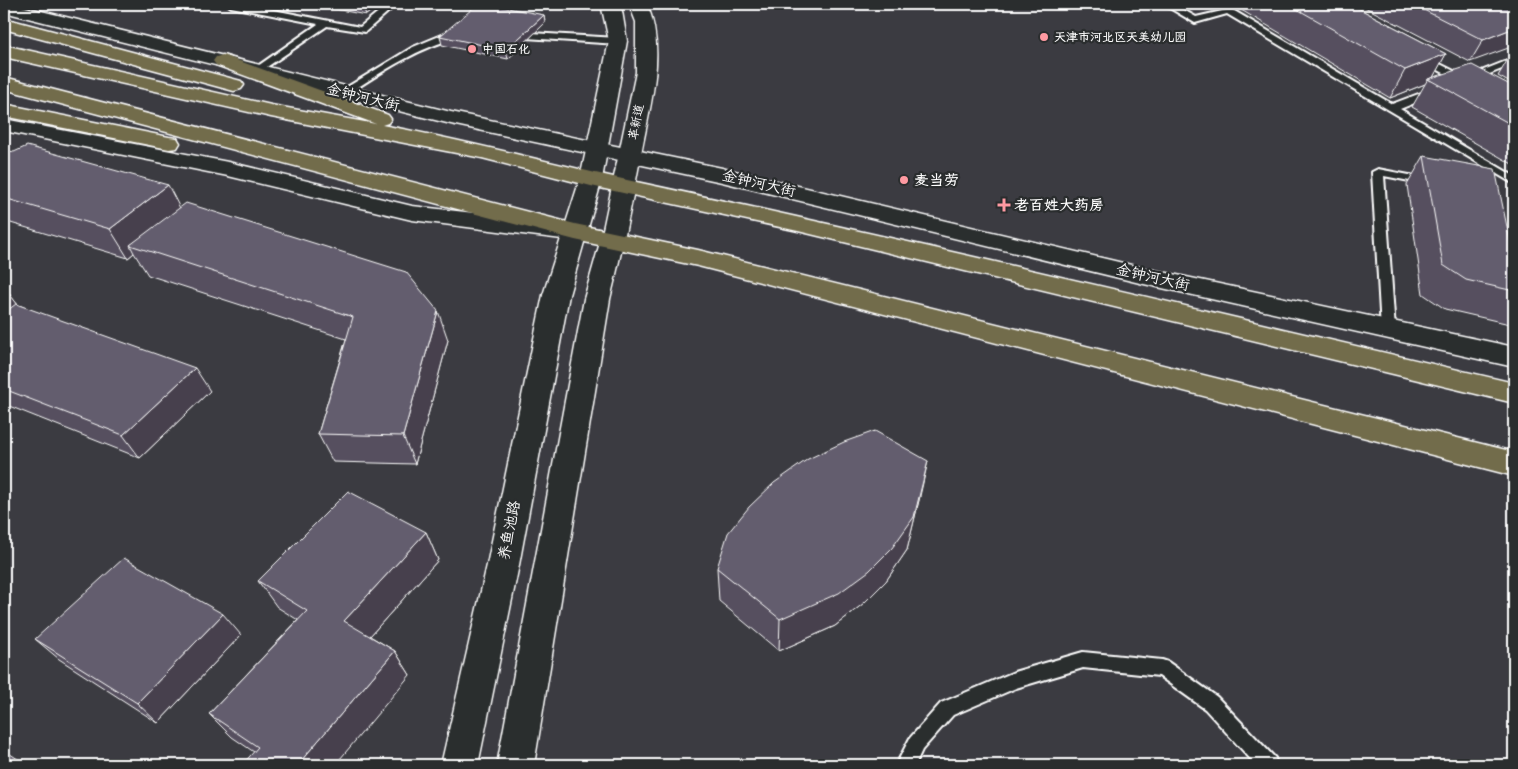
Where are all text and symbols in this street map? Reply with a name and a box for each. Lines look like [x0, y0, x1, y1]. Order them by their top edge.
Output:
place label: 天津市河北区天美幼儿园 [1054, 26, 1186, 48]
marker: 天津市河北区天美幼儿园 [1038, 31, 1050, 43]
place label: 中国石化 [482, 38, 530, 60]
marker: 中国石化 [466, 43, 478, 55]
street label: 金钟河大街 [323, 75, 403, 119]
street label: 革新道 [622, 102, 650, 142]
street label: 金钟河大街 [720, 162, 798, 204]
place label: 麦当劳 [914, 167, 959, 193]
marker: 麦当劳 [898, 174, 910, 186]
place label: 老百姓大药房 [1014, 192, 1104, 218]
marker: 老百姓大药房 [998, 199, 1010, 211]
street label: 金钟河大街 [1114, 256, 1192, 298]
street label: 养鱼池路 [491, 498, 527, 562]

